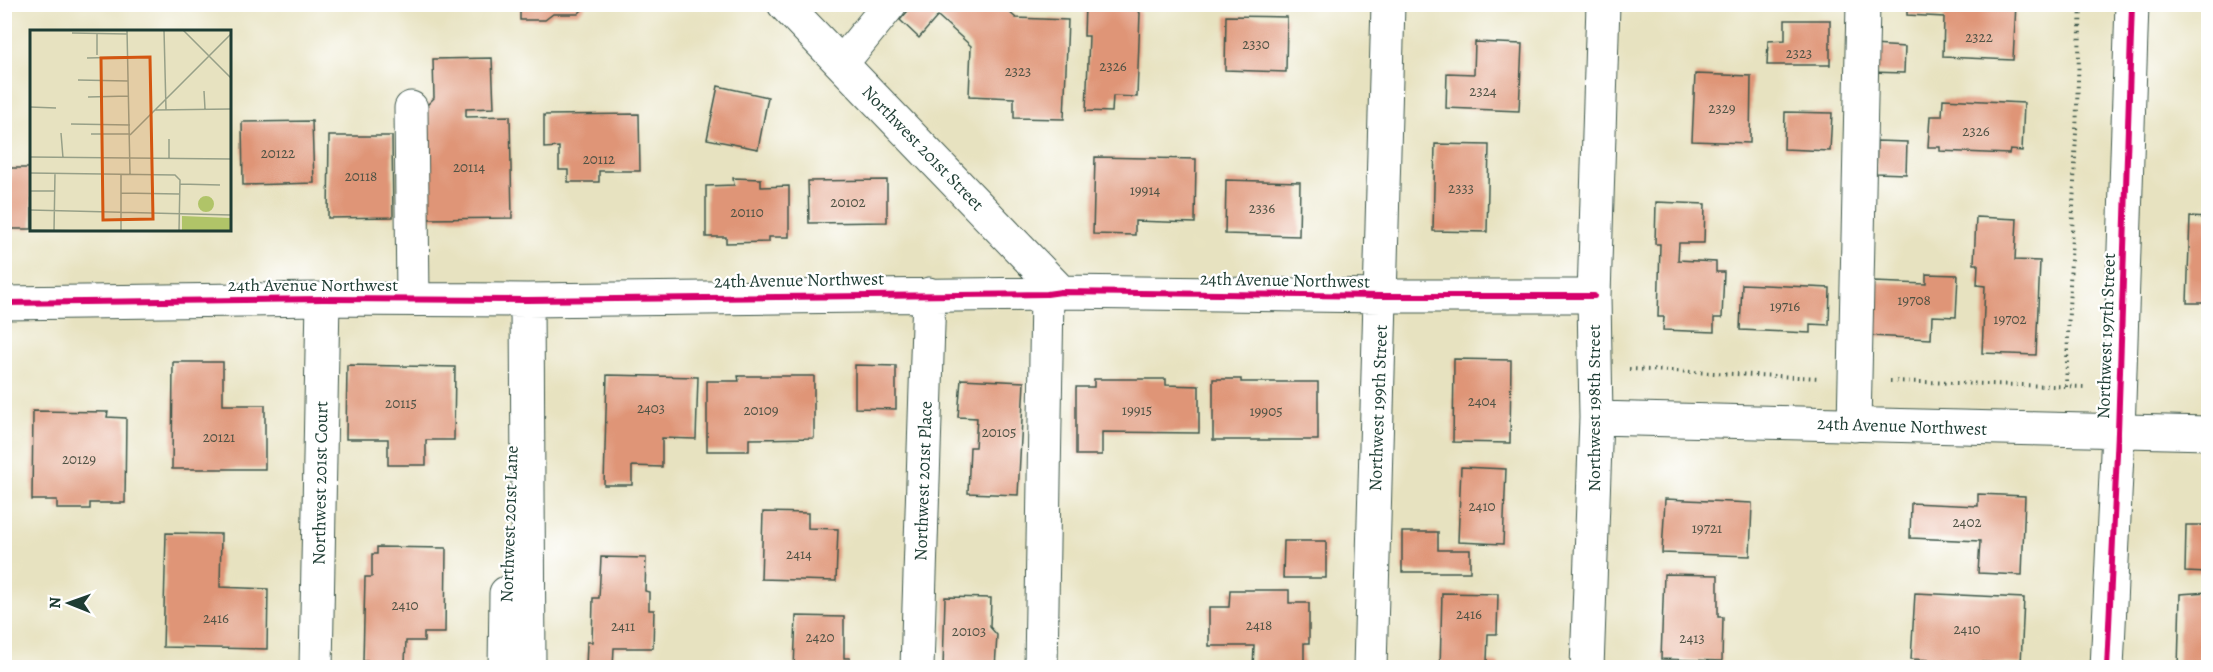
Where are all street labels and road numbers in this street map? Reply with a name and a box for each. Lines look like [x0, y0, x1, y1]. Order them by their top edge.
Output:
street label: Northwest 201st Street [857, 80, 989, 216]
street label: Northwest 197th Street [2091, 253, 2121, 419]
street label: 24th Avenue Northwest [714, 267, 884, 293]
street label: 24th Avenue Northwest [1200, 267, 1370, 293]
street label: 24th Avenue Northwest [228, 273, 398, 297]
street label: Northwest 199th Street [1363, 324, 1393, 492]
street label: Northwest 198th Street [1582, 324, 1606, 492]
street label: Northwest 201st Court [307, 401, 333, 565]
street label: Northwest 201st Place [908, 401, 938, 561]
street label: 24th Avenue Northwest [1816, 411, 1988, 441]
street label: Northwest 201st Lane [494, 445, 524, 603]

